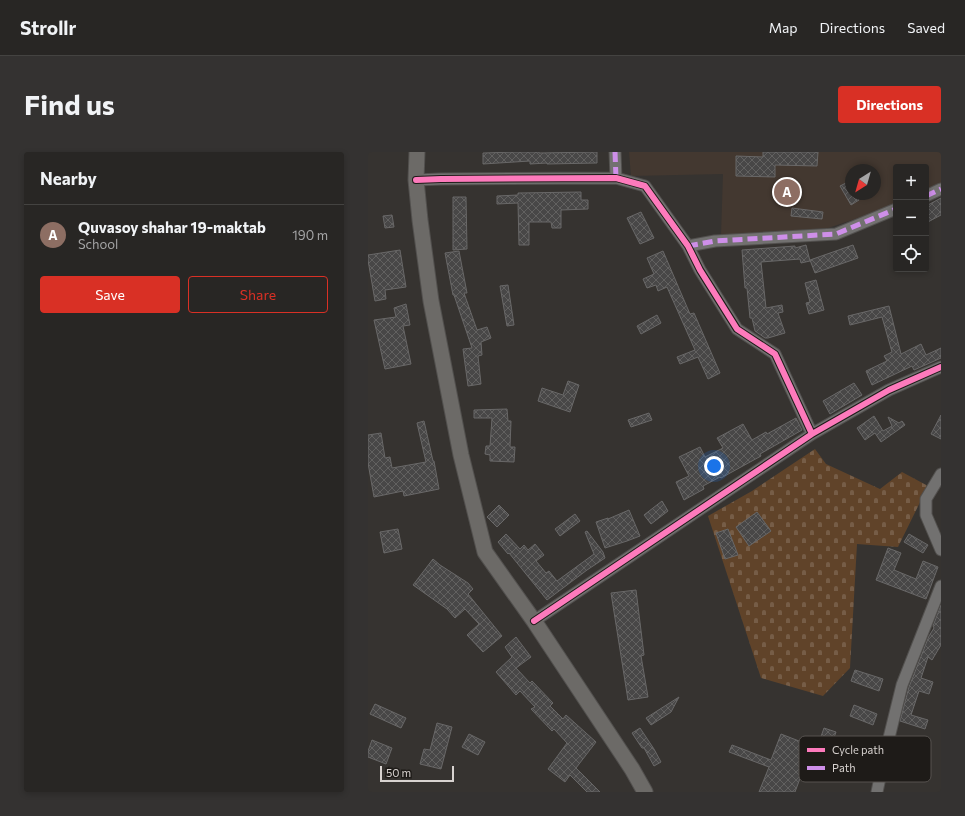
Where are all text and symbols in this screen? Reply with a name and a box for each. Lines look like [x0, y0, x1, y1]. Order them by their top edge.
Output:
text: Strollr [20, 16, 76, 39]
text: Map [769, 19, 798, 36]
text: Directions [820, 19, 885, 36]
text: Saved [907, 19, 945, 36]
button: Directions [838, 86, 941, 123]
text: Find us [24, 87, 115, 121]
north arrow [845, 164, 881, 200]
map controls [893, 164, 929, 272]
button: + [893, 164, 929, 200]
text: Nearby [40, 168, 97, 189]
pin: A [774, 177, 800, 207]
button: − [893, 200, 929, 236]
text: Quvasoy shahar 19-maktab [78, 218, 266, 236]
text: A [48, 227, 58, 243]
text: 190 m [292, 227, 328, 243]
text: School [78, 236, 118, 252]
button: locate [893, 236, 929, 272]
button: Save [40, 276, 180, 313]
button: Share [188, 276, 328, 313]
your location [704, 456, 724, 476]
legend [799, 736, 931, 782]
text: Cycle path [832, 743, 884, 756]
text: Path [832, 761, 855, 774]
scale bar [380, 764, 454, 783]
text: 50 m [386, 766, 411, 779]

